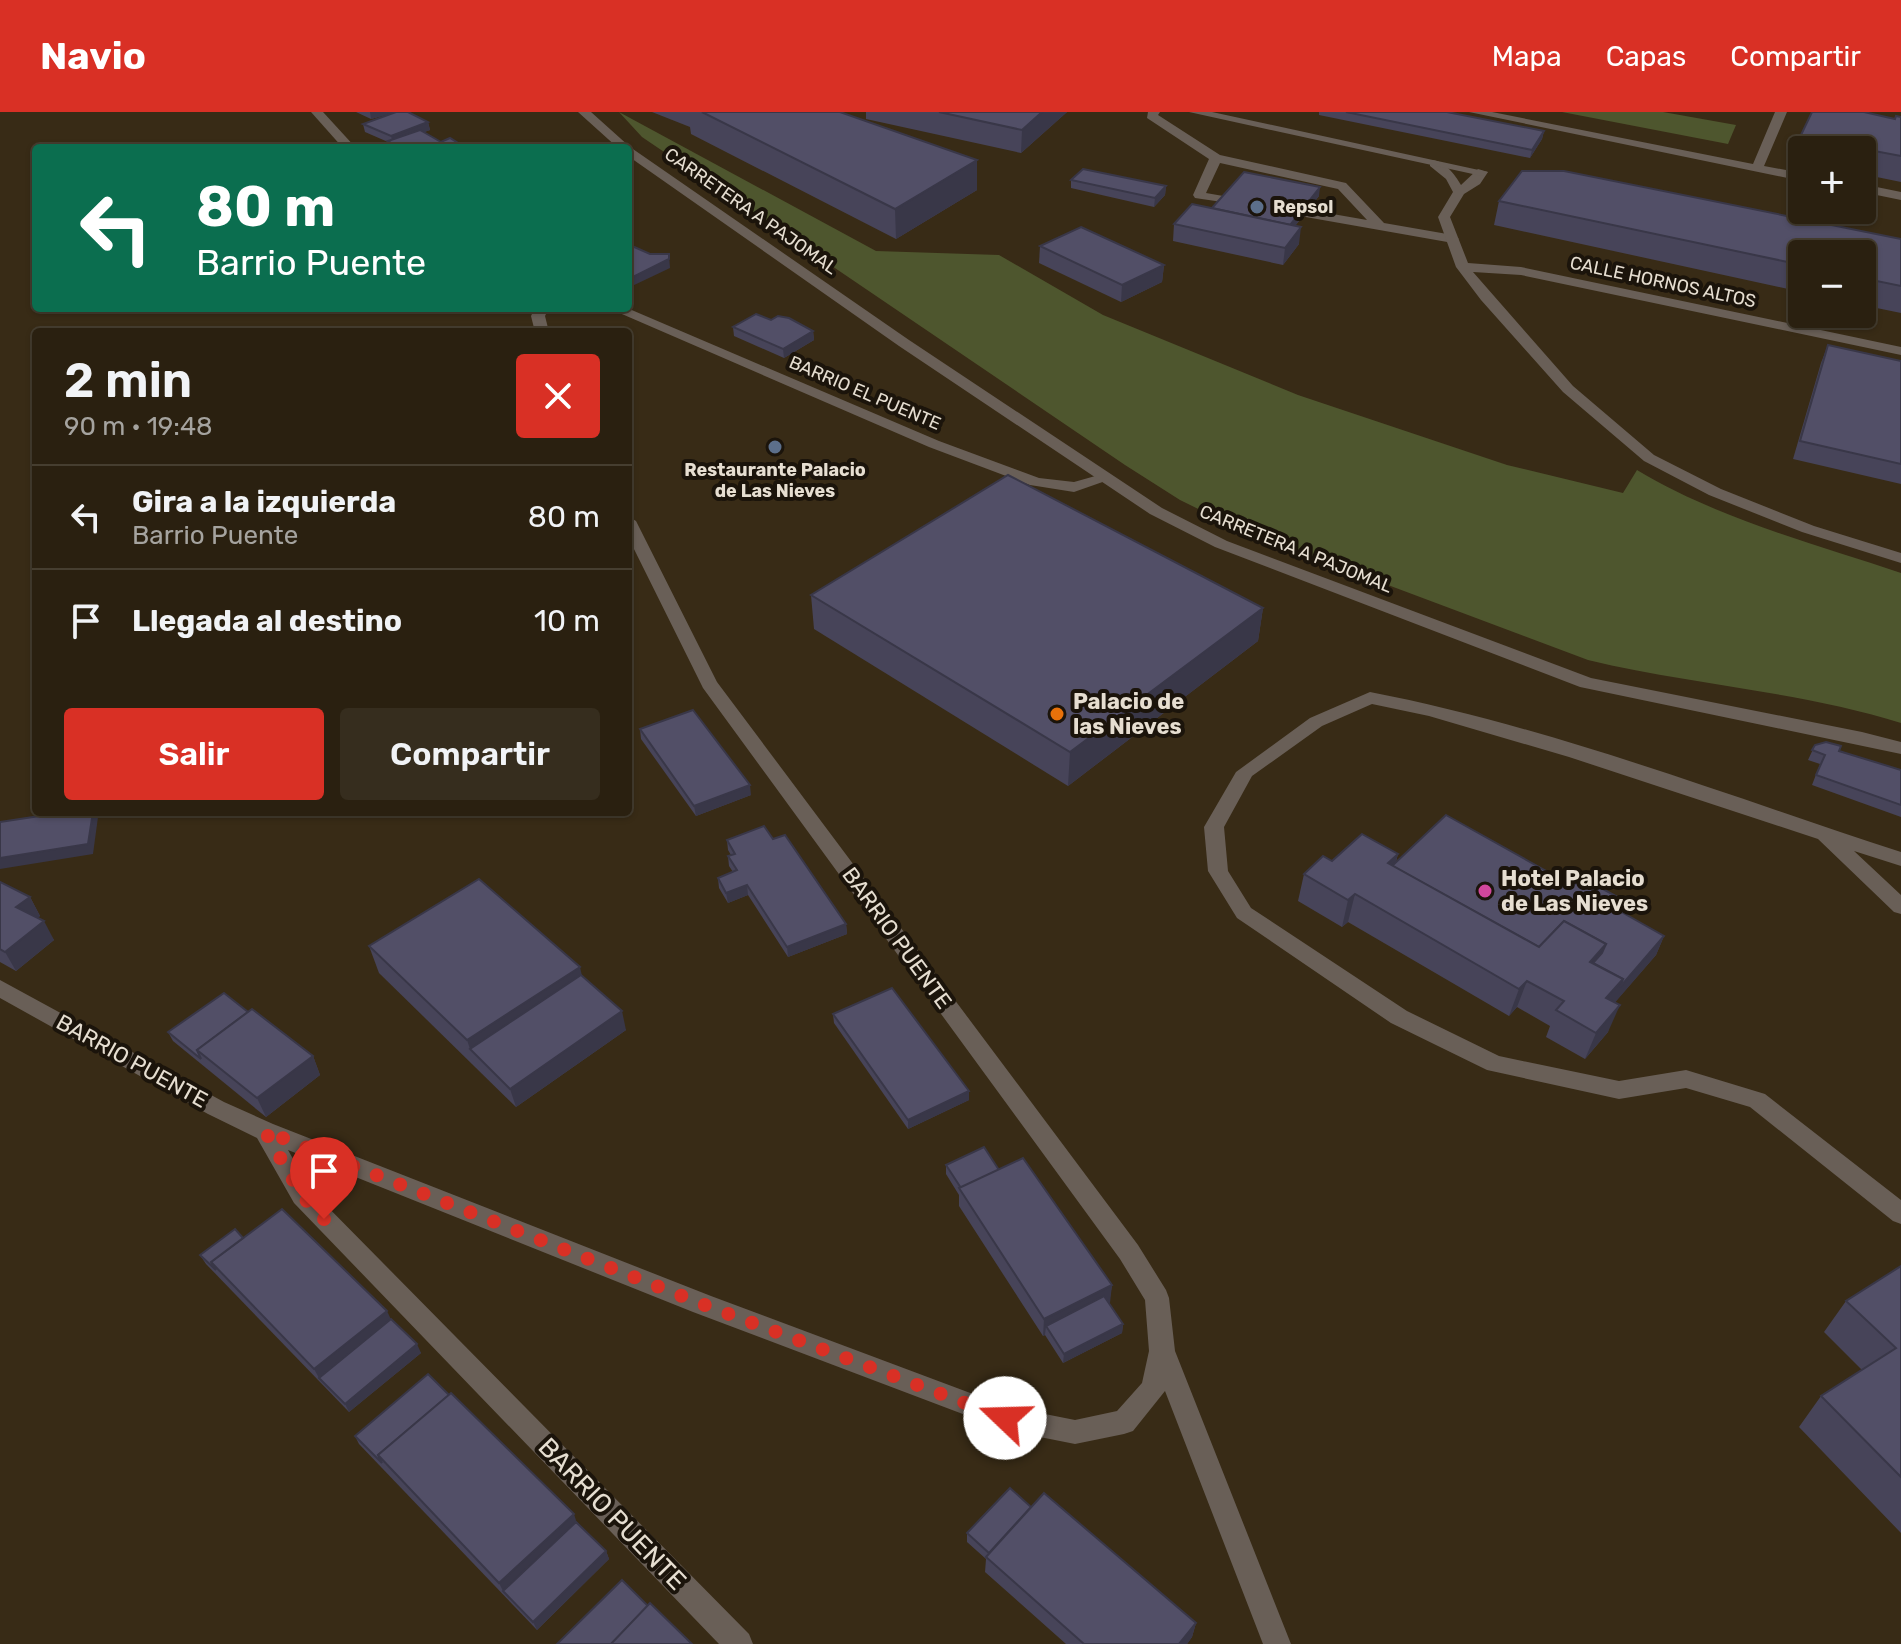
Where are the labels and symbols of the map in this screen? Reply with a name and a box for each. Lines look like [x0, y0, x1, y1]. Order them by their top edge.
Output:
street label: CARRETERA A PAJOMAL [660, 143, 842, 279]
place label: Repsol [1273, 196, 1333, 218]
marker: Repsol [1248, 198, 1266, 216]
street label: CALLE HORNOS ALTOS [1568, 252, 1758, 312]
street label: BARRIO EL PUENTE [786, 351, 944, 435]
marker: Restaurante Palacio de Las Nieves [766, 438, 784, 456]
place label: Restaurante Palacio de Las Nieves [684, 459, 866, 502]
street label: CARRETERA A PAJOMAL [1196, 500, 1396, 598]
place label: Palacio de las Nieves [1073, 688, 1184, 740]
marker: Palacio de las Nieves [1048, 705, 1066, 723]
street label: BARRIO PUENTE [837, 862, 957, 1014]
place label: Hotel Palacio de Las Nieves [1501, 865, 1648, 917]
marker: Hotel Palacio de Las Nieves [1476, 882, 1494, 900]
street label: BARRIO PUENTE [52, 1008, 212, 1114]
pin [290, 1137, 358, 1219]
position arrow [963, 1376, 1047, 1460]
street label: BARRIO PUENTE [532, 1432, 692, 1596]

